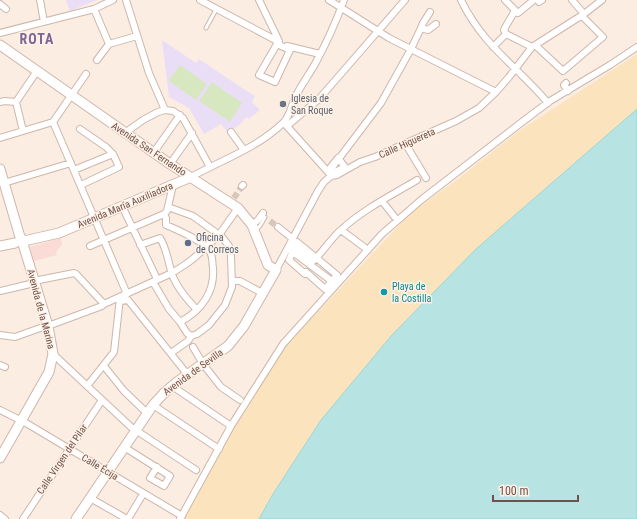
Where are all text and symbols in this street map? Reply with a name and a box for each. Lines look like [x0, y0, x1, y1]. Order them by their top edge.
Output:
district label: ROTA [20, 31, 54, 47]
place label: Iglesia de San Roque [291, 93, 333, 116]
marker: Iglesia de San Roque [278, 99, 288, 109]
street label: Avenida San Fernando [110, 120, 188, 178]
street label: Calle Higuereta [377, 126, 437, 160]
street label: Avenida María Auxiliadora [76, 180, 175, 230]
place label: Oficina de Correos [196, 232, 239, 255]
marker: Oficina de Correos [183, 238, 193, 248]
street label: Avenida de la Marina [25, 268, 57, 350]
place label: Playa de la Costilla [392, 281, 431, 304]
marker: Playa de la Costilla [379, 287, 389, 297]
street label: Avenida de Sevilla [161, 346, 225, 397]
street label: Calle Virgen del Pilar [35, 422, 89, 496]
street label: Calle Écija [80, 451, 121, 482]
scale bar [493, 477, 578, 503]
text: 100 m [499, 484, 529, 498]

